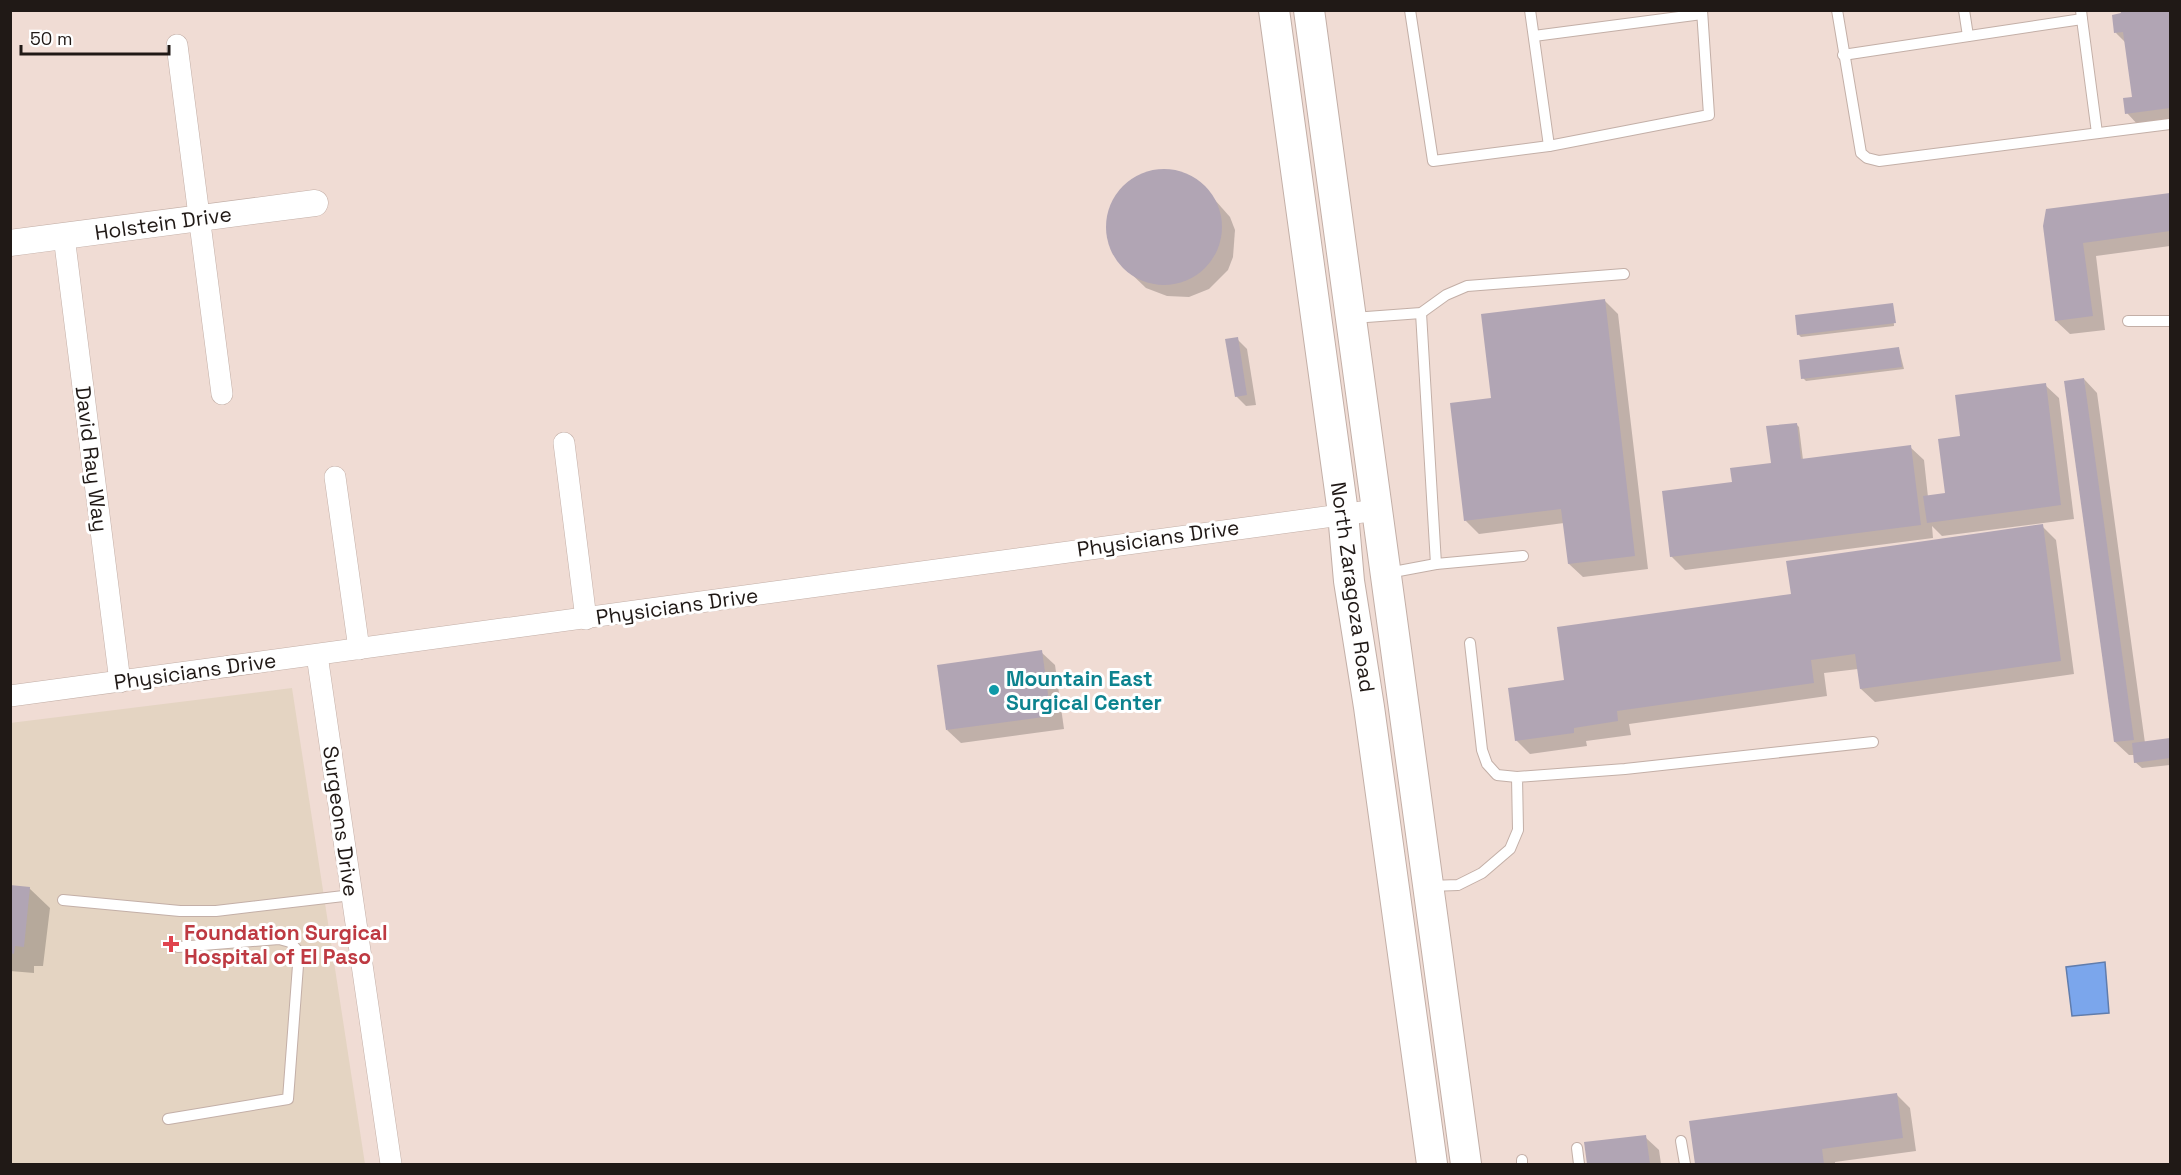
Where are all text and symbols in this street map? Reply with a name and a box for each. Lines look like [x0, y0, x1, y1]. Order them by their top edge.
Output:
scale bar [21, 18, 170, 56]
text: 50 m [30, 27, 72, 50]
street label: Holstein Drive [93, 200, 233, 246]
street label: David Ray Way [70, 384, 114, 534]
street label: North Zaragoza Road [1325, 480, 1381, 694]
street label: Physicians Drive [1075, 513, 1241, 563]
street label: Physicians Drive [594, 581, 760, 631]
street label: Physicians Drive [112, 646, 278, 696]
place label: Mountain East Surgical Center [1006, 665, 1162, 716]
marker: Mountain East Surgical Center [987, 683, 1001, 697]
street label: Surgeons Drive [317, 744, 365, 898]
place label: Foundation Surgical Hospital of El Paso [184, 919, 388, 970]
marker: Foundation Surgical Hospital of El Paso [162, 935, 180, 953]

